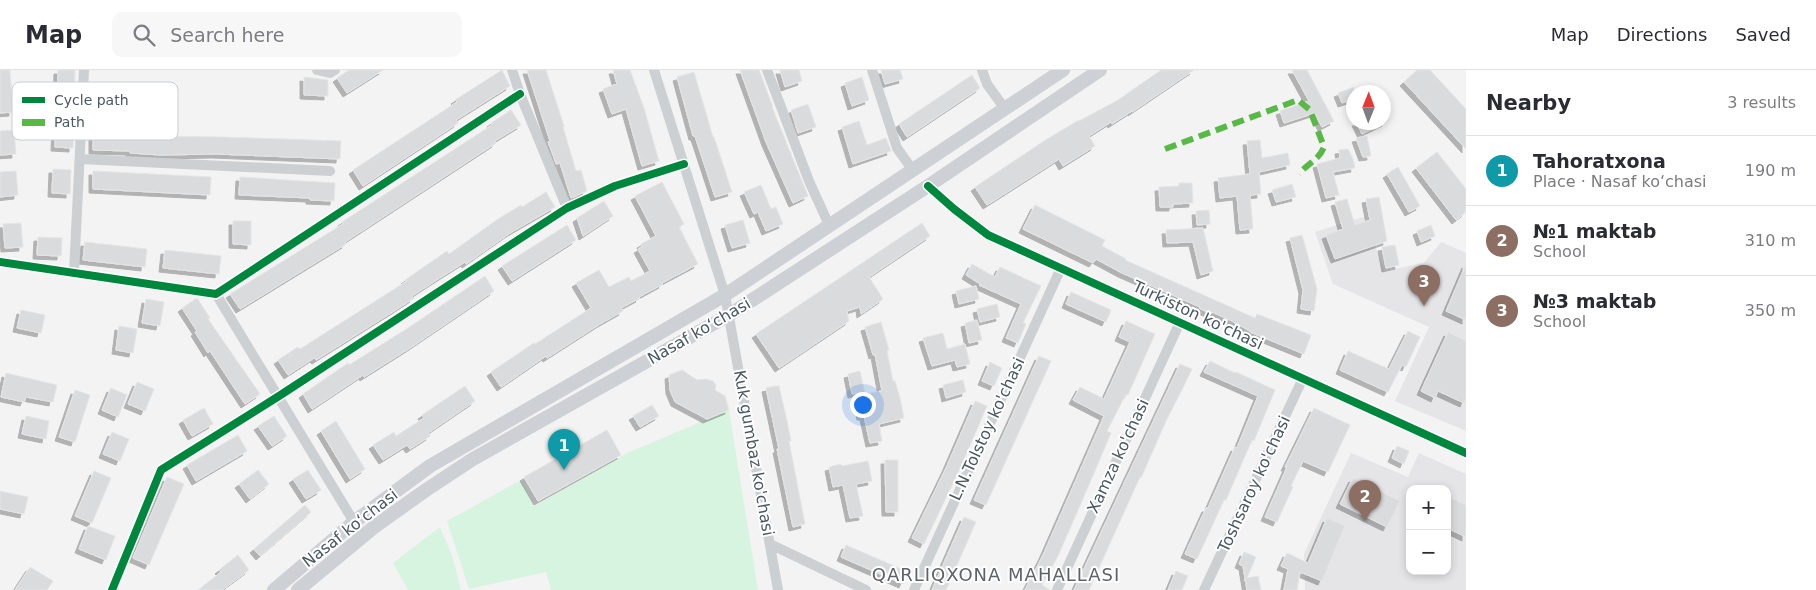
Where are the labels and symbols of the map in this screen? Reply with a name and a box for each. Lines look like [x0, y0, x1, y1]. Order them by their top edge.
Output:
legend [12, 82, 178, 140]
north arrow [1346, 85, 1391, 130]
text: Cycle path [54, 92, 129, 108]
text: Path [54, 114, 85, 130]
pin: 3 [1408, 265, 1440, 306]
street label: Turkiston ko'chasi [1129, 276, 1266, 354]
street label: Nasaf ko‘chasi [644, 294, 754, 368]
street label: L.N.Tolstoy ko'chasi [945, 354, 1029, 504]
street label: Kuk gumbaz ko'chasi [730, 369, 778, 537]
your location [850, 392, 876, 418]
street label: Xamza ko'chasi [1083, 396, 1153, 516]
street label: Toshsaroy ko'chasi [1214, 413, 1294, 556]
pin: 1 [548, 429, 580, 470]
pin: 2 [1349, 480, 1381, 521]
street label: Nasaf ko‘chasi [299, 485, 401, 571]
district label: QARLIQXONA MAHALLASI [872, 564, 1120, 585]

